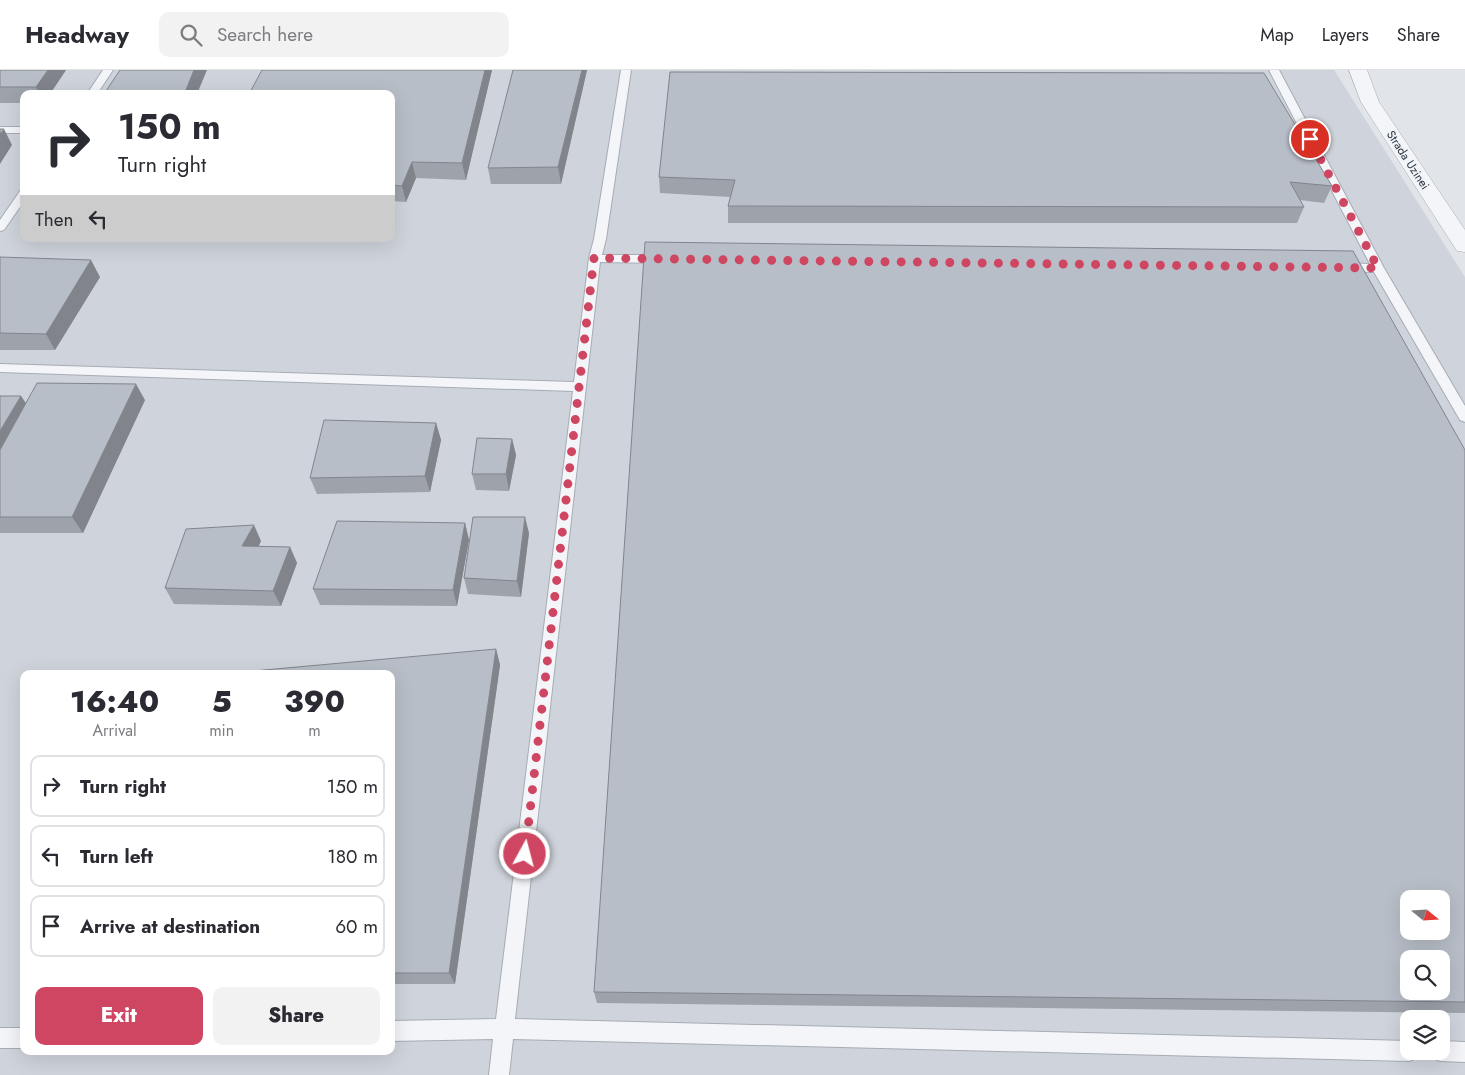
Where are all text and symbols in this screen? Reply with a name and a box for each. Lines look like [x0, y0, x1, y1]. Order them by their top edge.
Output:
search box [159, 12, 509, 57]
text: Headway [25, 17, 129, 52]
icon: search [177, 21, 205, 49]
text: Search here [217, 21, 313, 48]
text: Map [1260, 22, 1294, 48]
text: Layers [1322, 22, 1369, 48]
text: Share [1397, 22, 1440, 48]
text: 150 m [118, 102, 221, 152]
icon: right [35, 110, 100, 175]
pin [1289, 118, 1331, 160]
icon: arrive [1296, 125, 1324, 153]
street label: Strada Uzinei [1382, 127, 1434, 193]
text: Turn right [118, 148, 206, 180]
icon: left [84, 205, 112, 233]
text: Then [35, 206, 74, 233]
text: 16:40 [70, 680, 159, 723]
text: 5 [212, 680, 232, 723]
text: 390 [284, 680, 345, 723]
text: Arrival [93, 719, 137, 742]
text: min [209, 719, 234, 742]
text: m [308, 719, 321, 742]
icon: right [37, 772, 65, 800]
text: Turn right [80, 773, 166, 800]
text: 150 m [327, 773, 378, 800]
position arrow [498, 827, 550, 879]
icon: left [37, 842, 65, 870]
text: Turn left [80, 843, 153, 870]
text: 180 m [327, 843, 378, 870]
north arrow [1400, 890, 1450, 940]
map controls [1400, 890, 1450, 1060]
icon: arrive [37, 912, 65, 940]
text: Arrive at destination [80, 913, 260, 940]
text: 60 m [335, 913, 378, 940]
button: search [1400, 950, 1450, 1000]
button: Exit [35, 987, 203, 1045]
button: Share [213, 987, 380, 1045]
button: layers [1400, 1010, 1450, 1060]

